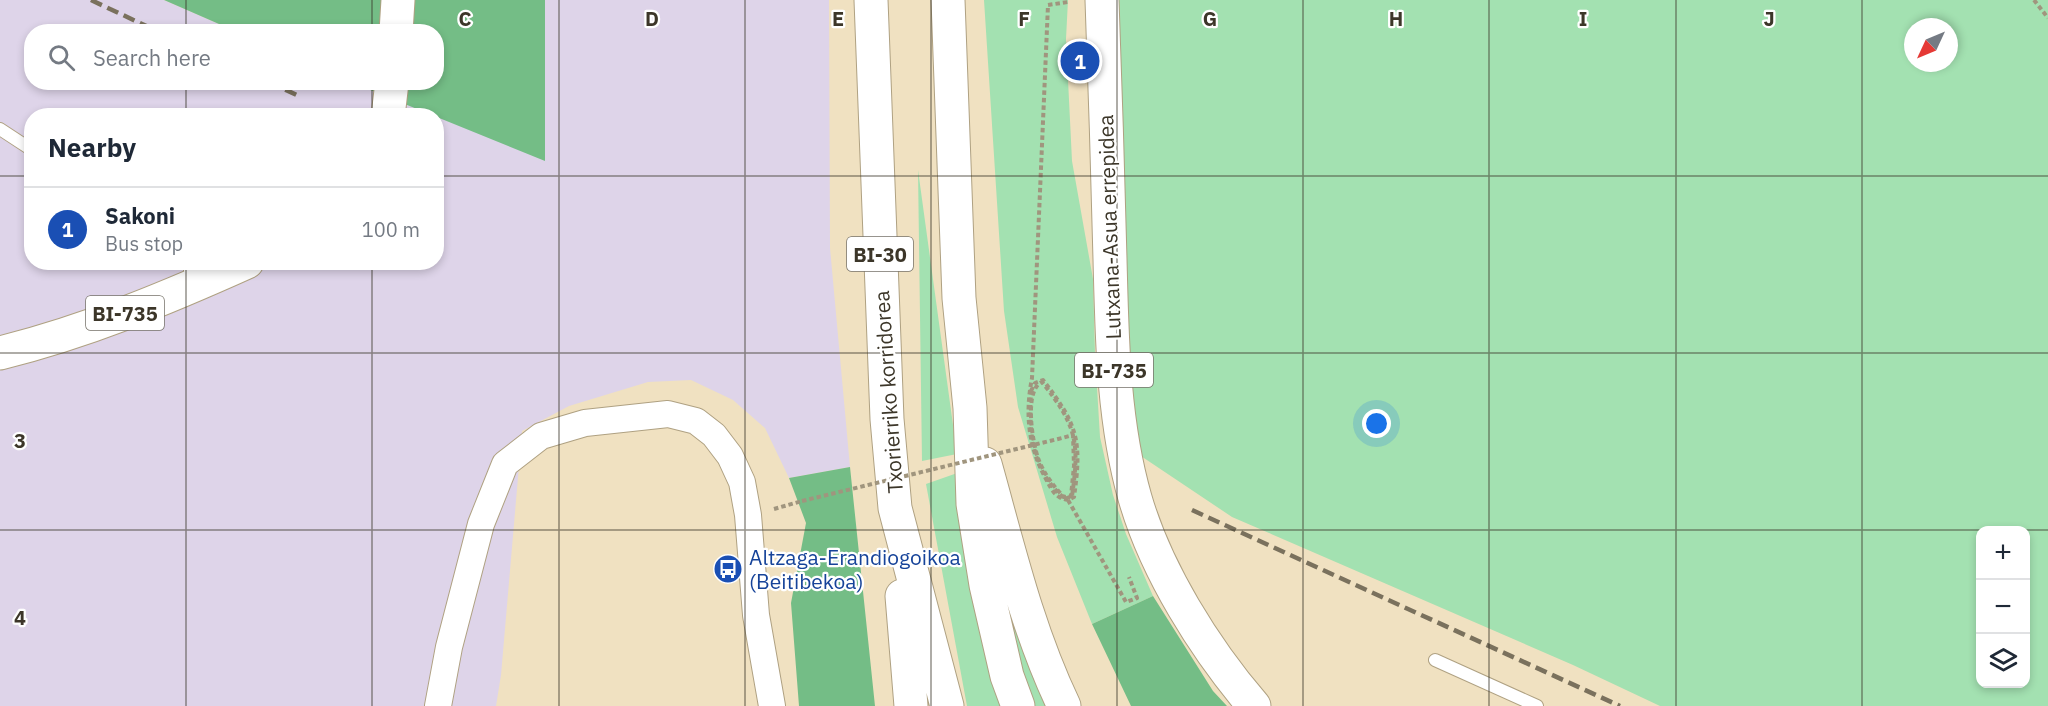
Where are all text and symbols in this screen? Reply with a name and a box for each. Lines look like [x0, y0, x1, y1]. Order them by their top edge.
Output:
text: C [458, 5, 472, 32]
text: D [645, 5, 659, 32]
text: E [832, 5, 844, 32]
text: F [1018, 5, 1030, 32]
text: G [1203, 5, 1217, 32]
text: H [1389, 5, 1403, 32]
text: I [1579, 5, 1587, 32]
text: J [1763, 5, 1775, 32]
north arrow [1904, 18, 1958, 72]
search box [24, 24, 444, 90]
pin: 1 [1060, 38, 1100, 84]
icon: search [45, 41, 78, 74]
text: Search here [93, 43, 211, 72]
street label: Lutxana-Asua errepidea [1091, 114, 1127, 340]
text: Nearby [48, 130, 136, 164]
text: Sakoni [105, 201, 175, 230]
text: 1 [62, 216, 74, 243]
text: 100 m [362, 216, 420, 243]
text: Bus stop [105, 230, 183, 257]
road number: BI-30 [847, 237, 913, 271]
street label: Txorierriko korridorea [867, 290, 909, 494]
road number: BI-735 [86, 296, 164, 330]
road number: BI-735 [1075, 353, 1153, 387]
your location [1362, 409, 1391, 438]
text: 3 [14, 427, 26, 454]
map controls [1976, 526, 2030, 688]
button: + [1976, 526, 2030, 580]
place label: Altzaga-Erandiogoikoa (Beitibekoa) [749, 543, 961, 595]
bus stop icon: Altzaga-Erandiogoikoa (Beitibekoa) [712, 553, 744, 585]
button: − [1976, 580, 2030, 634]
text: 4 [14, 604, 26, 631]
button: layers [1976, 634, 2030, 688]

